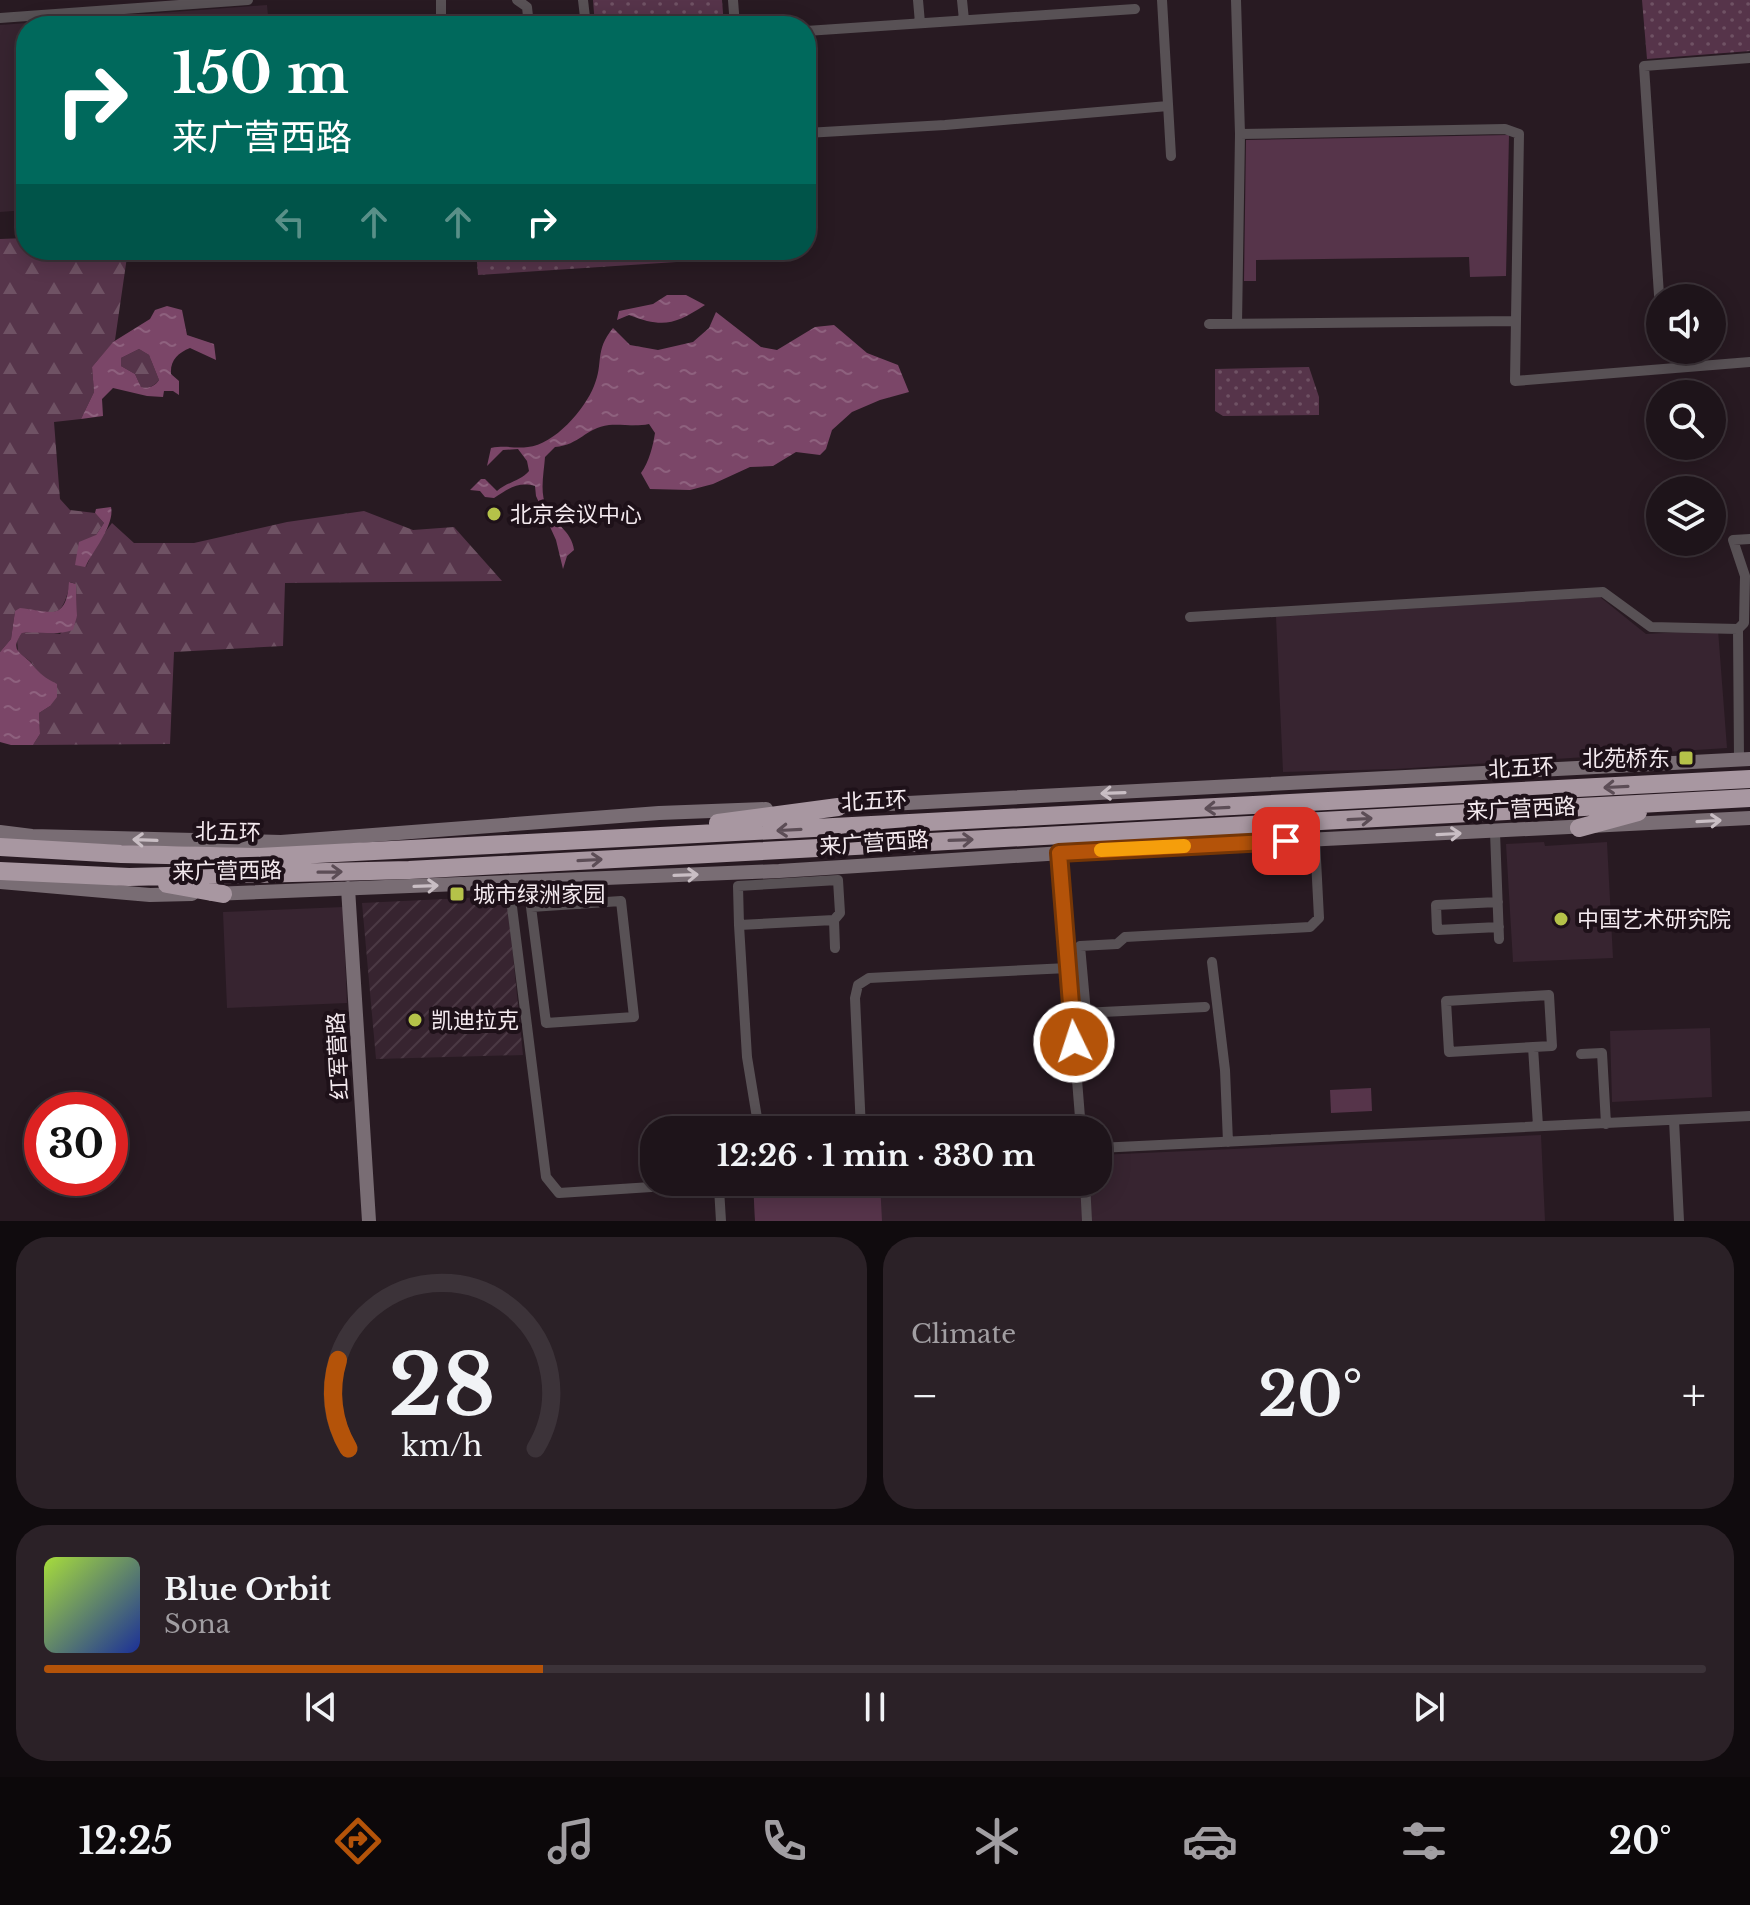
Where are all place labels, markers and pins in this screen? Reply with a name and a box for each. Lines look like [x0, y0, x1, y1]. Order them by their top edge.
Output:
place label: 北京会议中心 [510, 501, 642, 528]
marker: 北京会议中心 [485, 505, 503, 523]
place label: 北苑桥东 [1582, 745, 1670, 772]
marker: 北苑桥东 [1677, 749, 1695, 767]
pin [1252, 807, 1320, 875]
place label: 城市绿洲家园 [473, 881, 605, 908]
marker: 城市绿洲家园 [448, 885, 466, 903]
place label: 中国艺术研究院 [1577, 906, 1731, 933]
marker: 中国艺术研究院 [1552, 910, 1570, 928]
place label: 凯迪拉克 [431, 1007, 519, 1034]
marker: 凯迪拉克 [406, 1011, 424, 1029]

